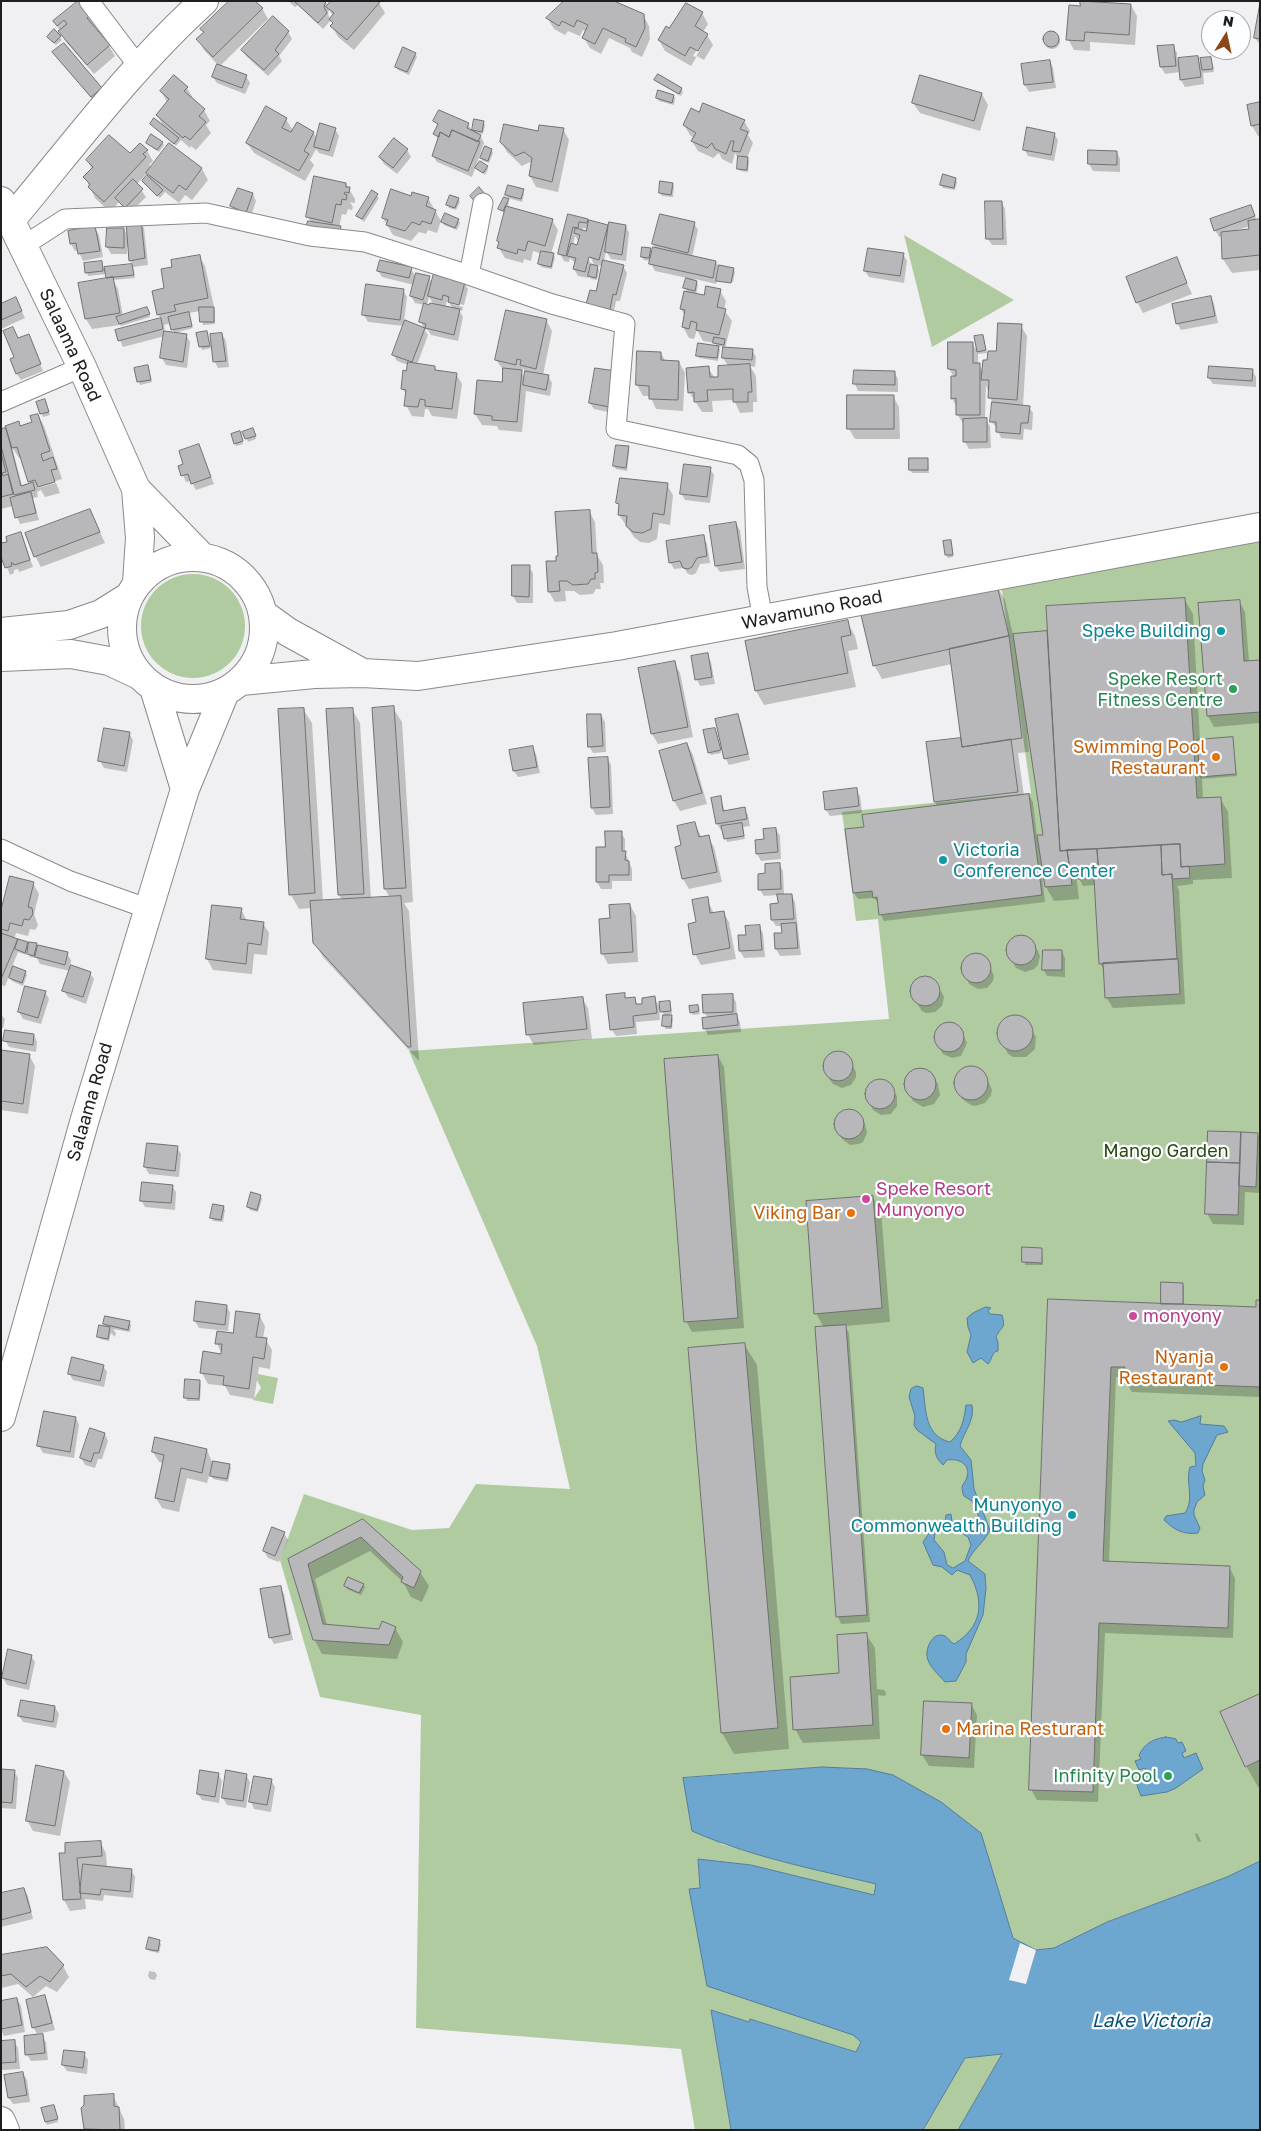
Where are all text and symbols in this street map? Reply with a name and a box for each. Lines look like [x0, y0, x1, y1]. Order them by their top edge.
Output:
north arrow [1201, 10, 1251, 60]
text: N [1222, 11, 1235, 30]
street label: Salaama Road [34, 285, 106, 405]
street label: Wavamuno Road [740, 586, 884, 634]
place label: Speke Building [1082, 620, 1211, 642]
marker: Speke Building [1215, 625, 1227, 637]
place label: Speke Resort Fitness Centre [1097, 668, 1223, 711]
marker: Speke Resort Fitness Centre [1227, 683, 1239, 695]
place label: Swimming Pool Restaurant [1073, 736, 1206, 779]
marker: Swimming Pool Restaurant [1210, 751, 1222, 763]
place label: Victoria Conference Center [953, 839, 1115, 882]
marker: Victoria Conference Center [937, 854, 949, 866]
street label: Salaama Road [63, 1040, 117, 1164]
park label: Mango Garden [1103, 1140, 1229, 1162]
place label: Speke Resort Munyonyo [876, 1178, 991, 1220]
marker: Speke Resort Munyonyo [860, 1193, 872, 1205]
place label: Viking Bar [753, 1202, 841, 1224]
marker: Viking Bar [845, 1207, 857, 1219]
place label: monyony [1143, 1305, 1222, 1327]
marker: monyony [1127, 1310, 1139, 1322]
place label: Nyanja Restaurant [1119, 1346, 1214, 1388]
marker: Nyanja Restaurant [1218, 1361, 1230, 1373]
place label: Munyonyo Commonwealth Building [851, 1494, 1062, 1536]
marker: Munyonyo Commonwealth Building [1066, 1509, 1078, 1521]
place label: Marina Resturant [956, 1718, 1104, 1740]
marker: Marina Resturant [940, 1723, 952, 1735]
place label: Infinity Pool [1053, 1765, 1158, 1787]
marker: Infinity Pool [1162, 1770, 1174, 1782]
water label: Lake Victoria [1092, 2010, 1210, 2032]

